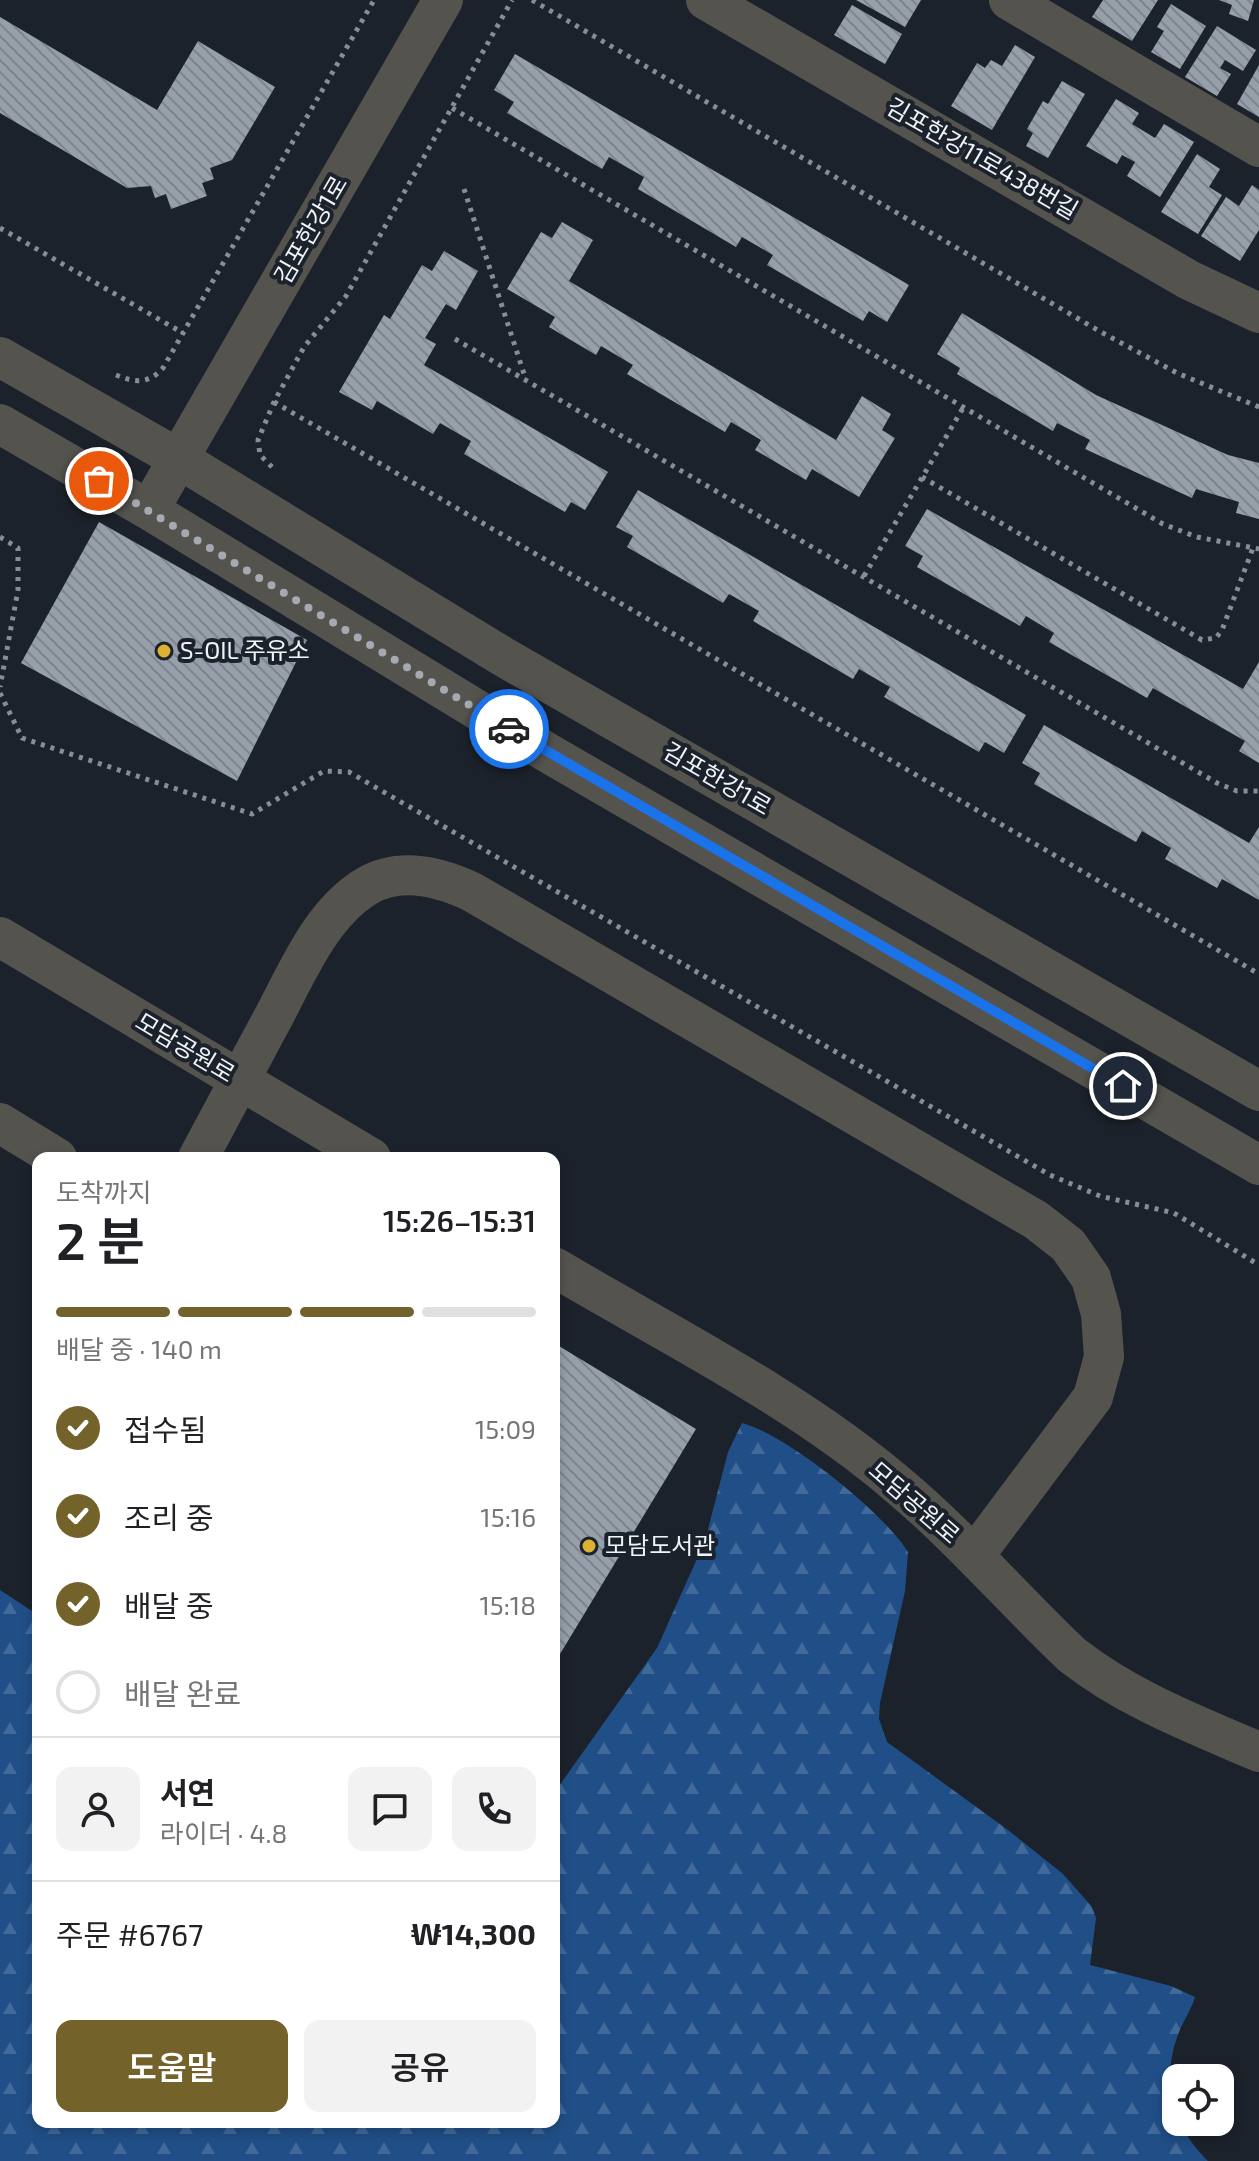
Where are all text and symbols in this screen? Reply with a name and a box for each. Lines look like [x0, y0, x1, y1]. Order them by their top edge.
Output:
street label: 김포한강11로438번길 [882, 91, 1084, 224]
street label: 김포한강1로 [267, 170, 352, 288]
pin [65, 447, 133, 515]
icon: bag [77, 459, 121, 503]
place label: S-OIL 주유소 [180, 635, 310, 664]
marker: S-OIL 주유소 [155, 642, 173, 660]
courier [469, 689, 549, 769]
icon: car [487, 707, 531, 751]
street label: 김포한강1로 [659, 735, 777, 820]
street label: 모담공원로 [131, 1006, 241, 1088]
pin [1089, 1052, 1157, 1120]
icon: home [1101, 1064, 1145, 1108]
text: 도착까지 [56, 1176, 152, 1207]
text: 15:26–15:31 [383, 1202, 536, 1238]
text: 2 분 [56, 1208, 145, 1270]
text: 배달 중 · 140 m [56, 1333, 222, 1364]
icon: check [56, 1406, 100, 1450]
text: 접수됨 [124, 1411, 207, 1447]
text: 15:09 [475, 1413, 536, 1444]
street label: 모담공원로 [864, 1455, 966, 1549]
icon: check [56, 1494, 100, 1538]
text: 조리 중 [124, 1499, 214, 1535]
text: 15:16 [480, 1501, 536, 1532]
place label: 모담도서관 [605, 1530, 715, 1559]
marker: 모담도서관 [580, 1537, 598, 1555]
icon: check [56, 1582, 100, 1626]
text: 배달 중 [124, 1587, 214, 1623]
text: 15:18 [479, 1589, 536, 1620]
text: 배달 완료 [124, 1675, 241, 1711]
button: person [56, 1767, 140, 1851]
button: chat [348, 1767, 432, 1851]
button: phone [452, 1767, 536, 1851]
text: 서연 [160, 1774, 215, 1810]
text: 라이더 · 4.8 [160, 1817, 287, 1848]
text: ₩14,300 [411, 1915, 536, 1951]
text: 주문 #6767 [56, 1916, 203, 1952]
button: 도움말 [56, 2020, 288, 2112]
button: 공유 [304, 2020, 536, 2112]
map controls [1162, 2064, 1234, 2136]
button: locate [1162, 2064, 1234, 2136]

